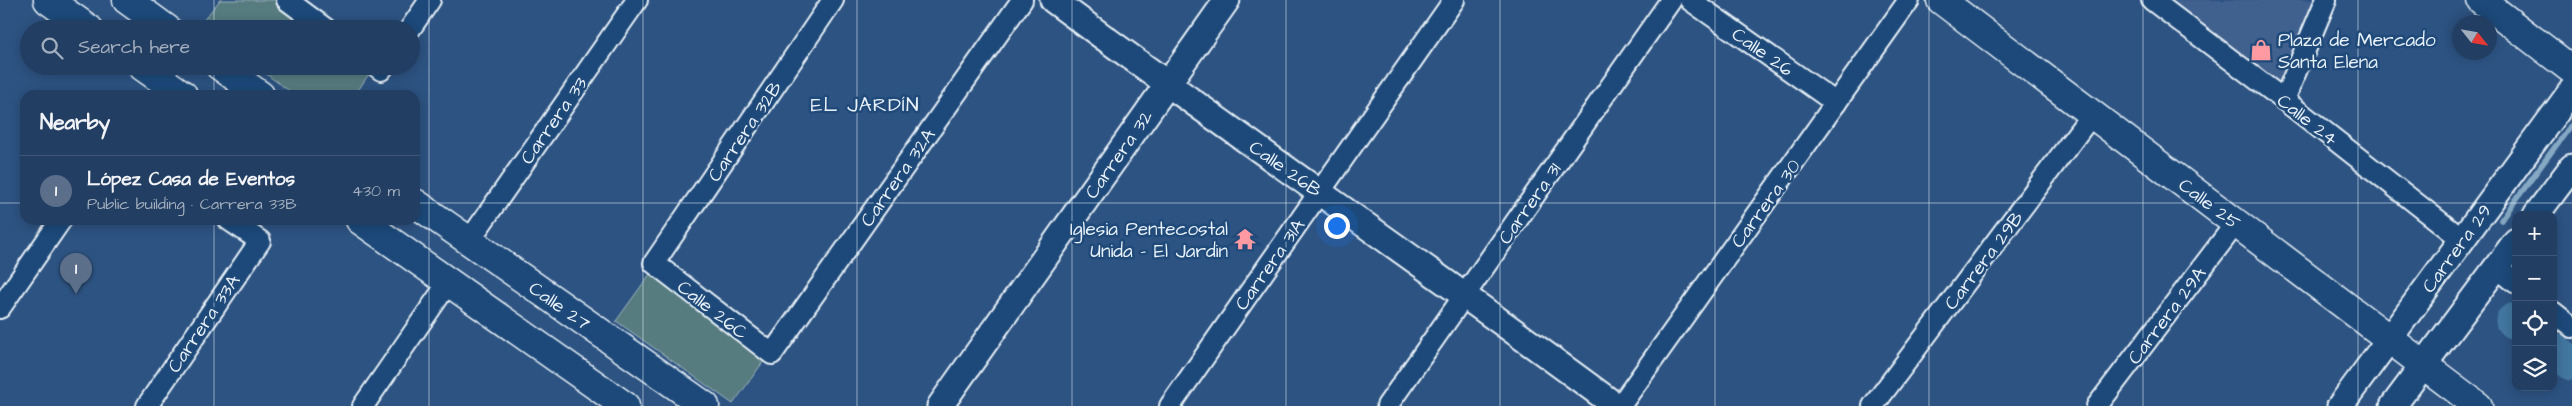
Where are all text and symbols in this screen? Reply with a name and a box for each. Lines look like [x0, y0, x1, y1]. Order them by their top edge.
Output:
north arrow [2452, 15, 2497, 60]
search box [20, 20, 420, 75]
street label: Calle 26 [1726, 21, 1799, 83]
place label: Plaza de Mercado Santa Elena [2278, 27, 2436, 76]
icon: search [38, 34, 66, 62]
text: Search here [78, 34, 190, 61]
shop icon: Plaza de Mercado Santa Elena [2248, 37, 2274, 63]
street label: Carrera 33 [514, 71, 595, 170]
street label: Carrera 32B [702, 76, 789, 188]
street label: Calle 24 [2271, 88, 2343, 153]
district label: EL JARDÍN [811, 91, 919, 119]
street label: Carrera 32 [1079, 105, 1160, 205]
text: Nearby [40, 108, 110, 137]
street label: Carrera 32A [854, 123, 942, 233]
street label: Calle 26B [1243, 134, 1327, 204]
street label: Carrera 30 [1725, 154, 1808, 254]
street label: Carrera 31 [1492, 157, 1569, 250]
text: López Casa de Eventos [87, 166, 295, 193]
street label: Calle 25 [2172, 172, 2246, 237]
text: 1 [55, 180, 57, 202]
text: 430 m [352, 180, 400, 202]
text: Public building · Carrera 33B [87, 193, 297, 215]
street label: Carrera 29 [2416, 199, 2499, 299]
street label: Carrera 29B [1938, 206, 2031, 316]
map controls [2512, 211, 2557, 391]
button: + [2512, 211, 2557, 256]
your location [1324, 213, 1350, 239]
street label: Carrera 31A [1229, 214, 1312, 316]
place label: Iglesia Pentecostal Unida - El Jardin [1070, 216, 1228, 265]
temple icon: Iglesia Pentecostal Unida - El Jardin [1232, 226, 1258, 252]
pin: 1 [60, 253, 92, 294]
button: − [2512, 256, 2557, 301]
street label: Carrera 29A [2122, 261, 2213, 370]
street label: Carrera 33A [161, 269, 247, 378]
street label: Calle 26C [671, 274, 754, 347]
street label: Calle 27 [523, 275, 596, 337]
button: locate [2512, 301, 2557, 346]
button: layers [2512, 346, 2557, 391]

